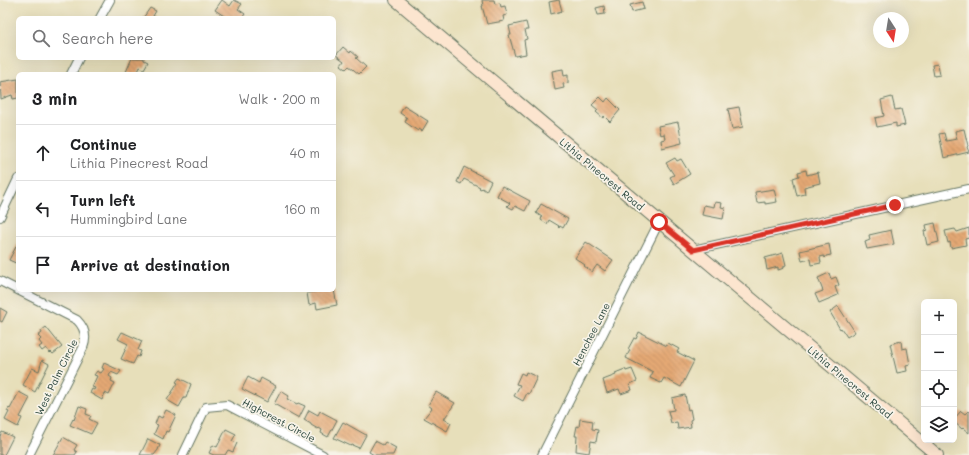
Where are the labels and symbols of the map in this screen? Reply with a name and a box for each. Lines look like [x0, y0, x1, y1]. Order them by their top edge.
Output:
north arrow [873, 12, 909, 48]
street label: Lithia Pinecrest Road [557, 134, 647, 214]
route end [886, 196, 904, 214]
route start [650, 213, 668, 231]
street label: Henchee Lane [569, 300, 613, 368]
street label: West Palm Circle [31, 337, 81, 417]
street label: Lithia Pinecrest Road [805, 342, 895, 422]
street label: Highcrest Circle [240, 395, 318, 445]

